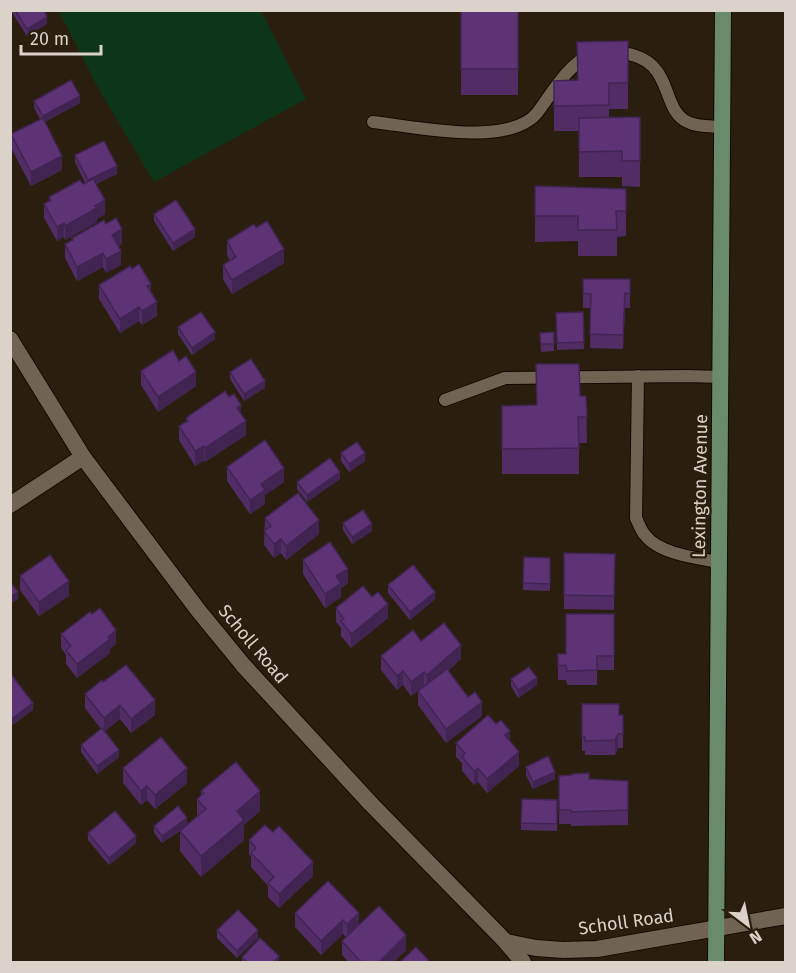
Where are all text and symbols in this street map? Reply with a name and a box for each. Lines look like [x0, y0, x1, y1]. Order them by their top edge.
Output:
scale bar [21, 18, 100, 56]
text: 20 m [30, 28, 69, 50]
street label: Lexington Avenue [688, 414, 712, 558]
street label: Scholl Road [214, 600, 292, 688]
north arrow [718, 895, 778, 955]
street label: Scholl Road [577, 904, 675, 940]
text: N [746, 926, 765, 948]

